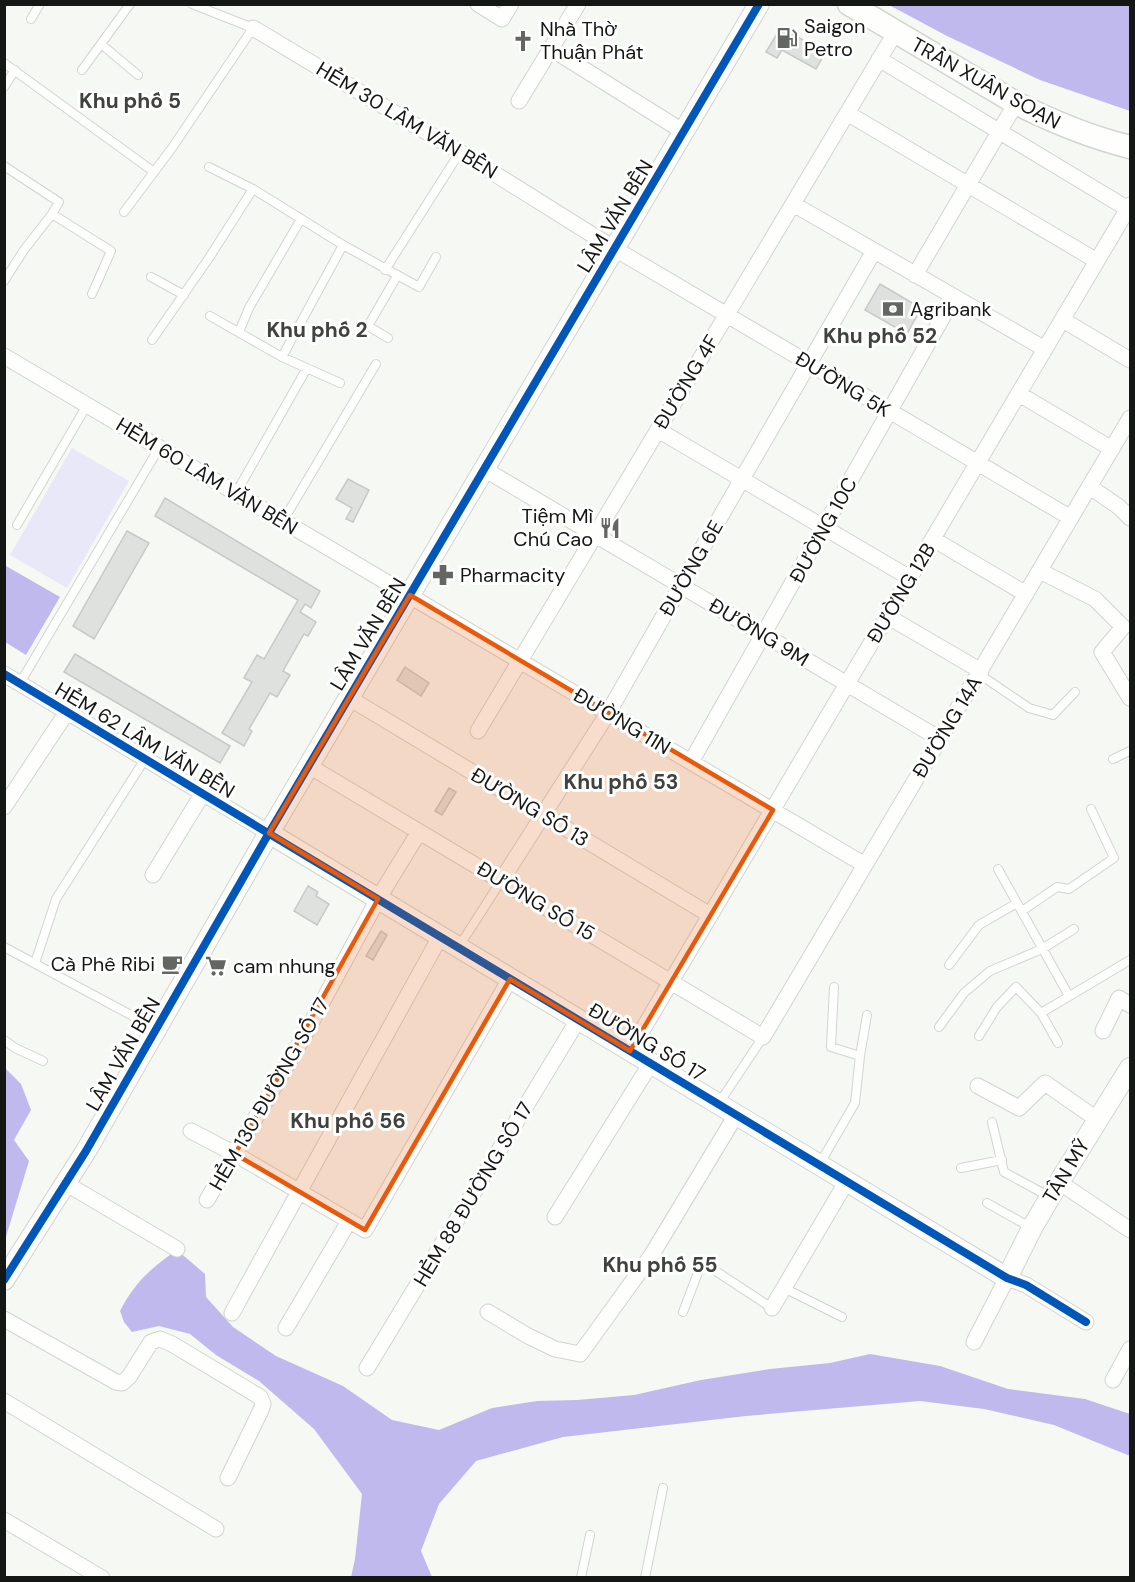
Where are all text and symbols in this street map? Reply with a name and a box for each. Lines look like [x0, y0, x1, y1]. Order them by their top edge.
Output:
place label: Saigon Petro [804, 13, 865, 62]
place label: Nhà Thờ Thuận Phát [540, 16, 644, 65]
fuel station icon: Saigon Petro [775, 26, 799, 50]
church icon: Nhà Thờ Thuận Phát [511, 29, 535, 53]
street label: TRẦN XUÂN SOẠN [907, 31, 1065, 135]
street label: HẺM 30 LÂM VĂN BỀN [312, 56, 502, 184]
district label: Khu phố 5 [79, 87, 181, 115]
street label: LÂM VĂN BỀN [571, 155, 659, 277]
place label: Agribank [910, 296, 992, 322]
bank icon: Agribank [881, 297, 905, 321]
district label: Khu phố 2 [266, 316, 368, 344]
district label: Khu phố 52 [823, 322, 937, 350]
street label: ĐƯỜNG 4F [648, 330, 724, 434]
street label: ĐƯỜNG 5K [791, 345, 896, 423]
street label: HẺM 60 LÂM VĂN BỀN [111, 411, 303, 541]
street label: ĐƯỜNG 10C [783, 473, 863, 587]
place label: Tiệm Mì Chú Cao [513, 503, 594, 552]
street label: ĐƯỜNG 6E [653, 515, 729, 621]
restaurant icon: Tiệm Mì Chú Cao [598, 516, 622, 540]
street label: ĐƯỜNG 12B [861, 538, 941, 648]
place label: Pharmacity [460, 562, 565, 588]
pharmacy icon: Pharmacity [431, 563, 455, 587]
street label: LÂM VĂN BỀN [324, 573, 412, 695]
street label: ĐƯỜNG 9M [704, 592, 814, 672]
street label: ĐƯỜNG 14A [906, 671, 988, 783]
street label: HẺM 62 LÂM VĂN BỀN [50, 676, 240, 804]
street label: ĐƯỜNG 11N [569, 682, 675, 760]
street label: ĐƯỜNG SỐ 13 [466, 762, 594, 852]
district label: Khu phố 53 [564, 768, 678, 796]
street label: ĐƯỜNG SỐ 15 [472, 855, 600, 947]
place label: Cà Phê Ribi [51, 951, 155, 977]
cafe icon: Cà Phê Ribi [160, 952, 184, 976]
place label: cam nhung [233, 953, 336, 979]
supermarket icon: cam nhung [204, 954, 228, 978]
street label: LÂM VĂN BỀN [80, 993, 166, 1115]
street label: HẺM 130 ĐƯỜNG SỐ 17 [203, 993, 335, 1195]
street label: ĐƯỜNG SỐ 17 [584, 997, 710, 1087]
street label: HẺM 88 ĐƯỜNG SỐ 17 [408, 1097, 538, 1291]
district label: Khu phố 56 [290, 1107, 406, 1135]
street label: TÂN MỸ [1037, 1134, 1095, 1208]
district label: Khu phố 55 [602, 1251, 718, 1279]

